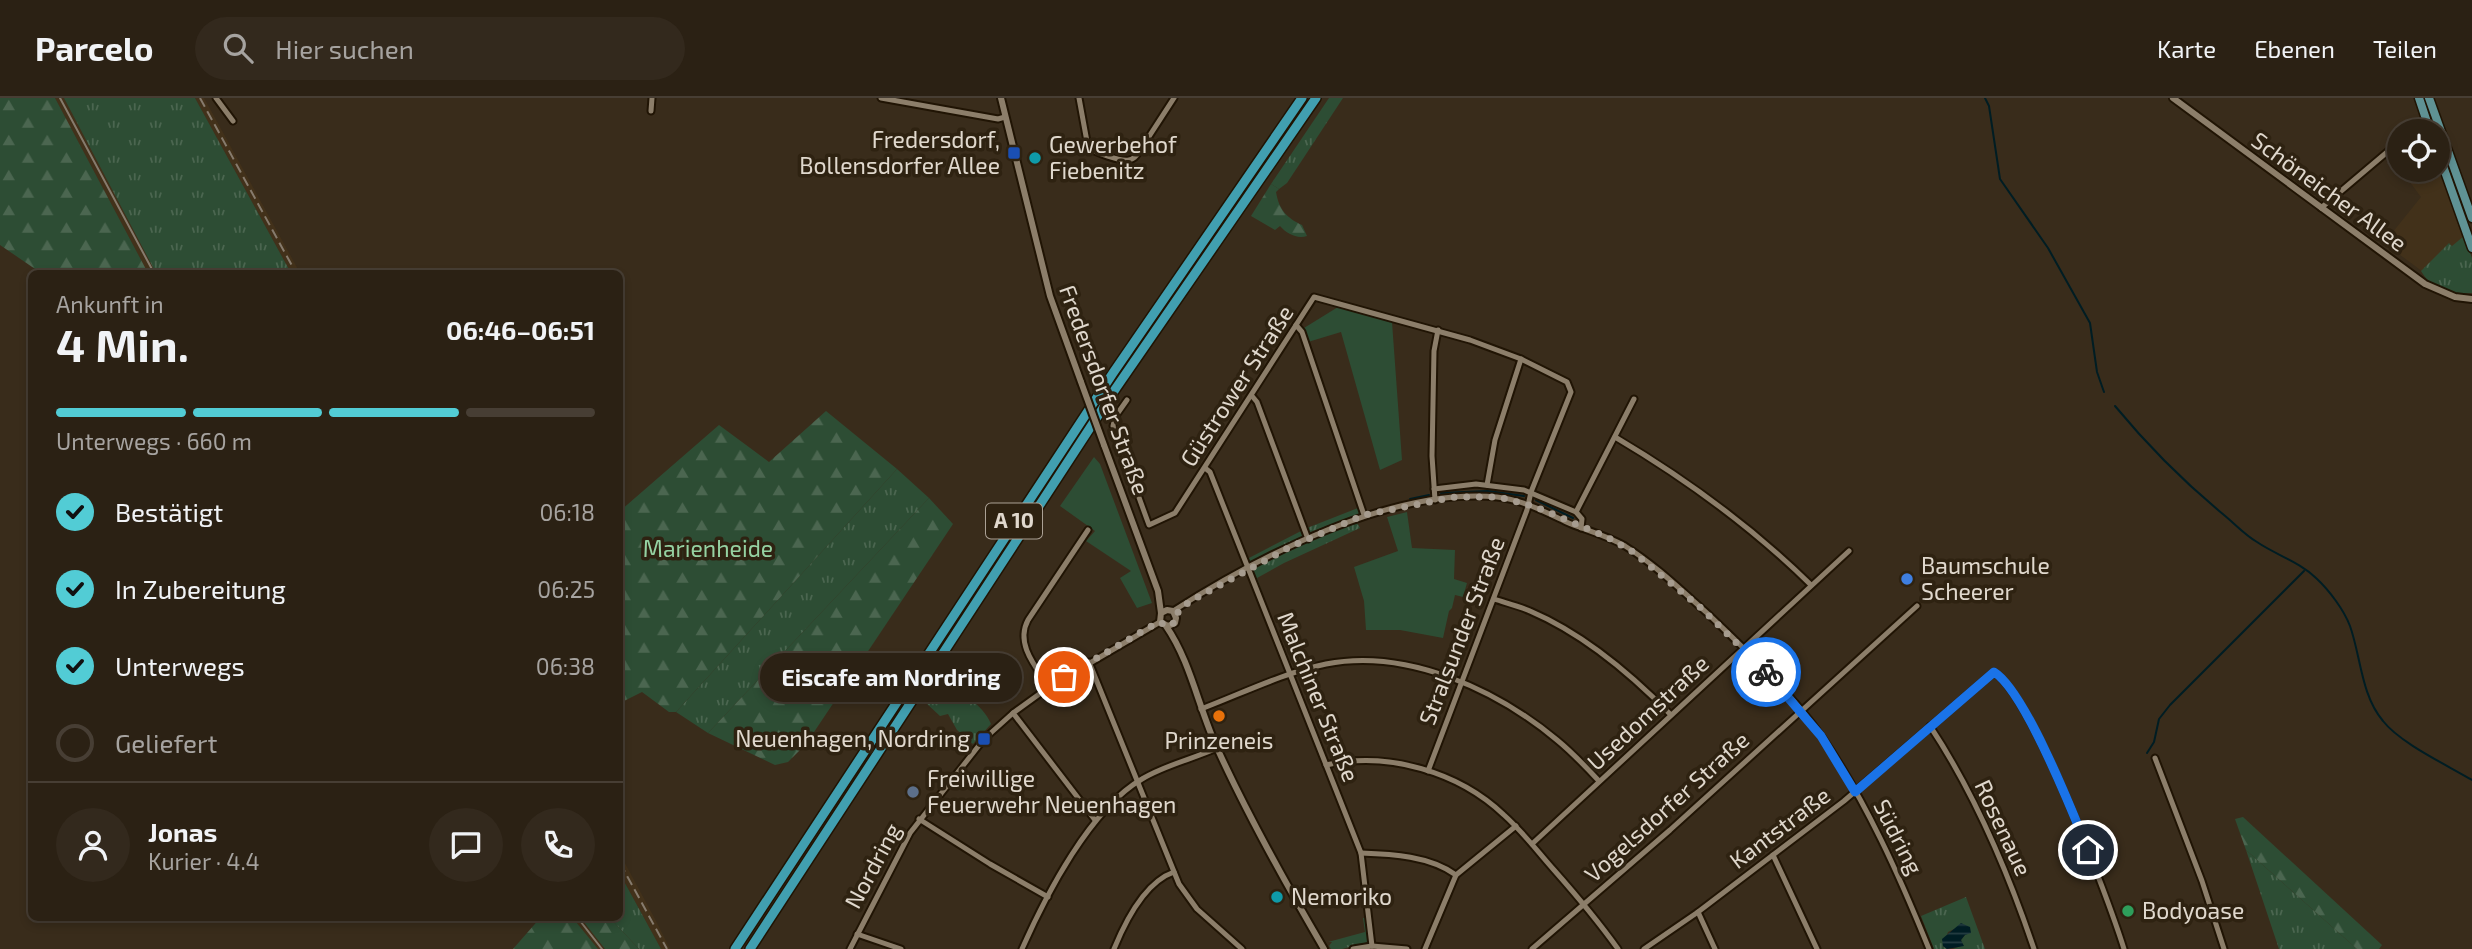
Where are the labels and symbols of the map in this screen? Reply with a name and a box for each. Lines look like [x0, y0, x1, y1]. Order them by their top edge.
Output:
place label: Fredersdorf, Bollensdorfer Allee [799, 125, 1000, 179]
street label: Schöneicher Allee [2247, 126, 2413, 257]
place label: Gewerbehof Fiebenitz [1049, 130, 1178, 184]
marker: Fredersdorf, Bollensdorfer Allee [1006, 145, 1022, 161]
marker: Gewerbehof Fiebenitz [1027, 150, 1043, 166]
street label: Fredersdorfer Straße [1054, 281, 1156, 498]
street label: Güstrower Straße [1174, 300, 1299, 471]
road number: A 10 [986, 504, 1042, 538]
street label: Stralsunder Straße [1412, 533, 1510, 729]
park label: Marienheide [643, 534, 773, 562]
place label: Baumschule Scheerer [1921, 551, 2050, 605]
marker: Baumschule Scheerer [1899, 571, 1915, 587]
street label: Malchiner Straße [1272, 608, 1366, 786]
courier [1731, 637, 1801, 707]
pin [1034, 647, 1094, 707]
street label: Usedomstraße [1581, 649, 1714, 776]
callout: Eiscafe am Nordring [760, 652, 1022, 702]
marker: Prinzeneis [1211, 708, 1227, 724]
place label: Neuenhagen, Nordring [735, 724, 970, 752]
street label: Vogelsdorfer Straße [1578, 725, 1754, 887]
place label: Prinzeneis [1164, 726, 1274, 754]
marker: Neuenhagen, Nordring [976, 731, 992, 747]
place label: Freiwillige Feuerwehr Neuenhagen [927, 764, 1176, 818]
street label: Rosenaue [1970, 775, 2038, 880]
street label: Kantstraße [1724, 780, 1835, 874]
marker: Freiwillige Feuerwehr Neuenhagen [905, 784, 921, 800]
street label: Südring [1868, 794, 1930, 879]
street label: Nordring [838, 818, 906, 913]
pin [2058, 820, 2118, 880]
place label: Nemoriko [1291, 882, 1392, 910]
marker: Nemoriko [1269, 889, 1285, 905]
place label: Bodyoase [2142, 896, 2244, 924]
marker: Bodyoase [2120, 903, 2136, 919]

